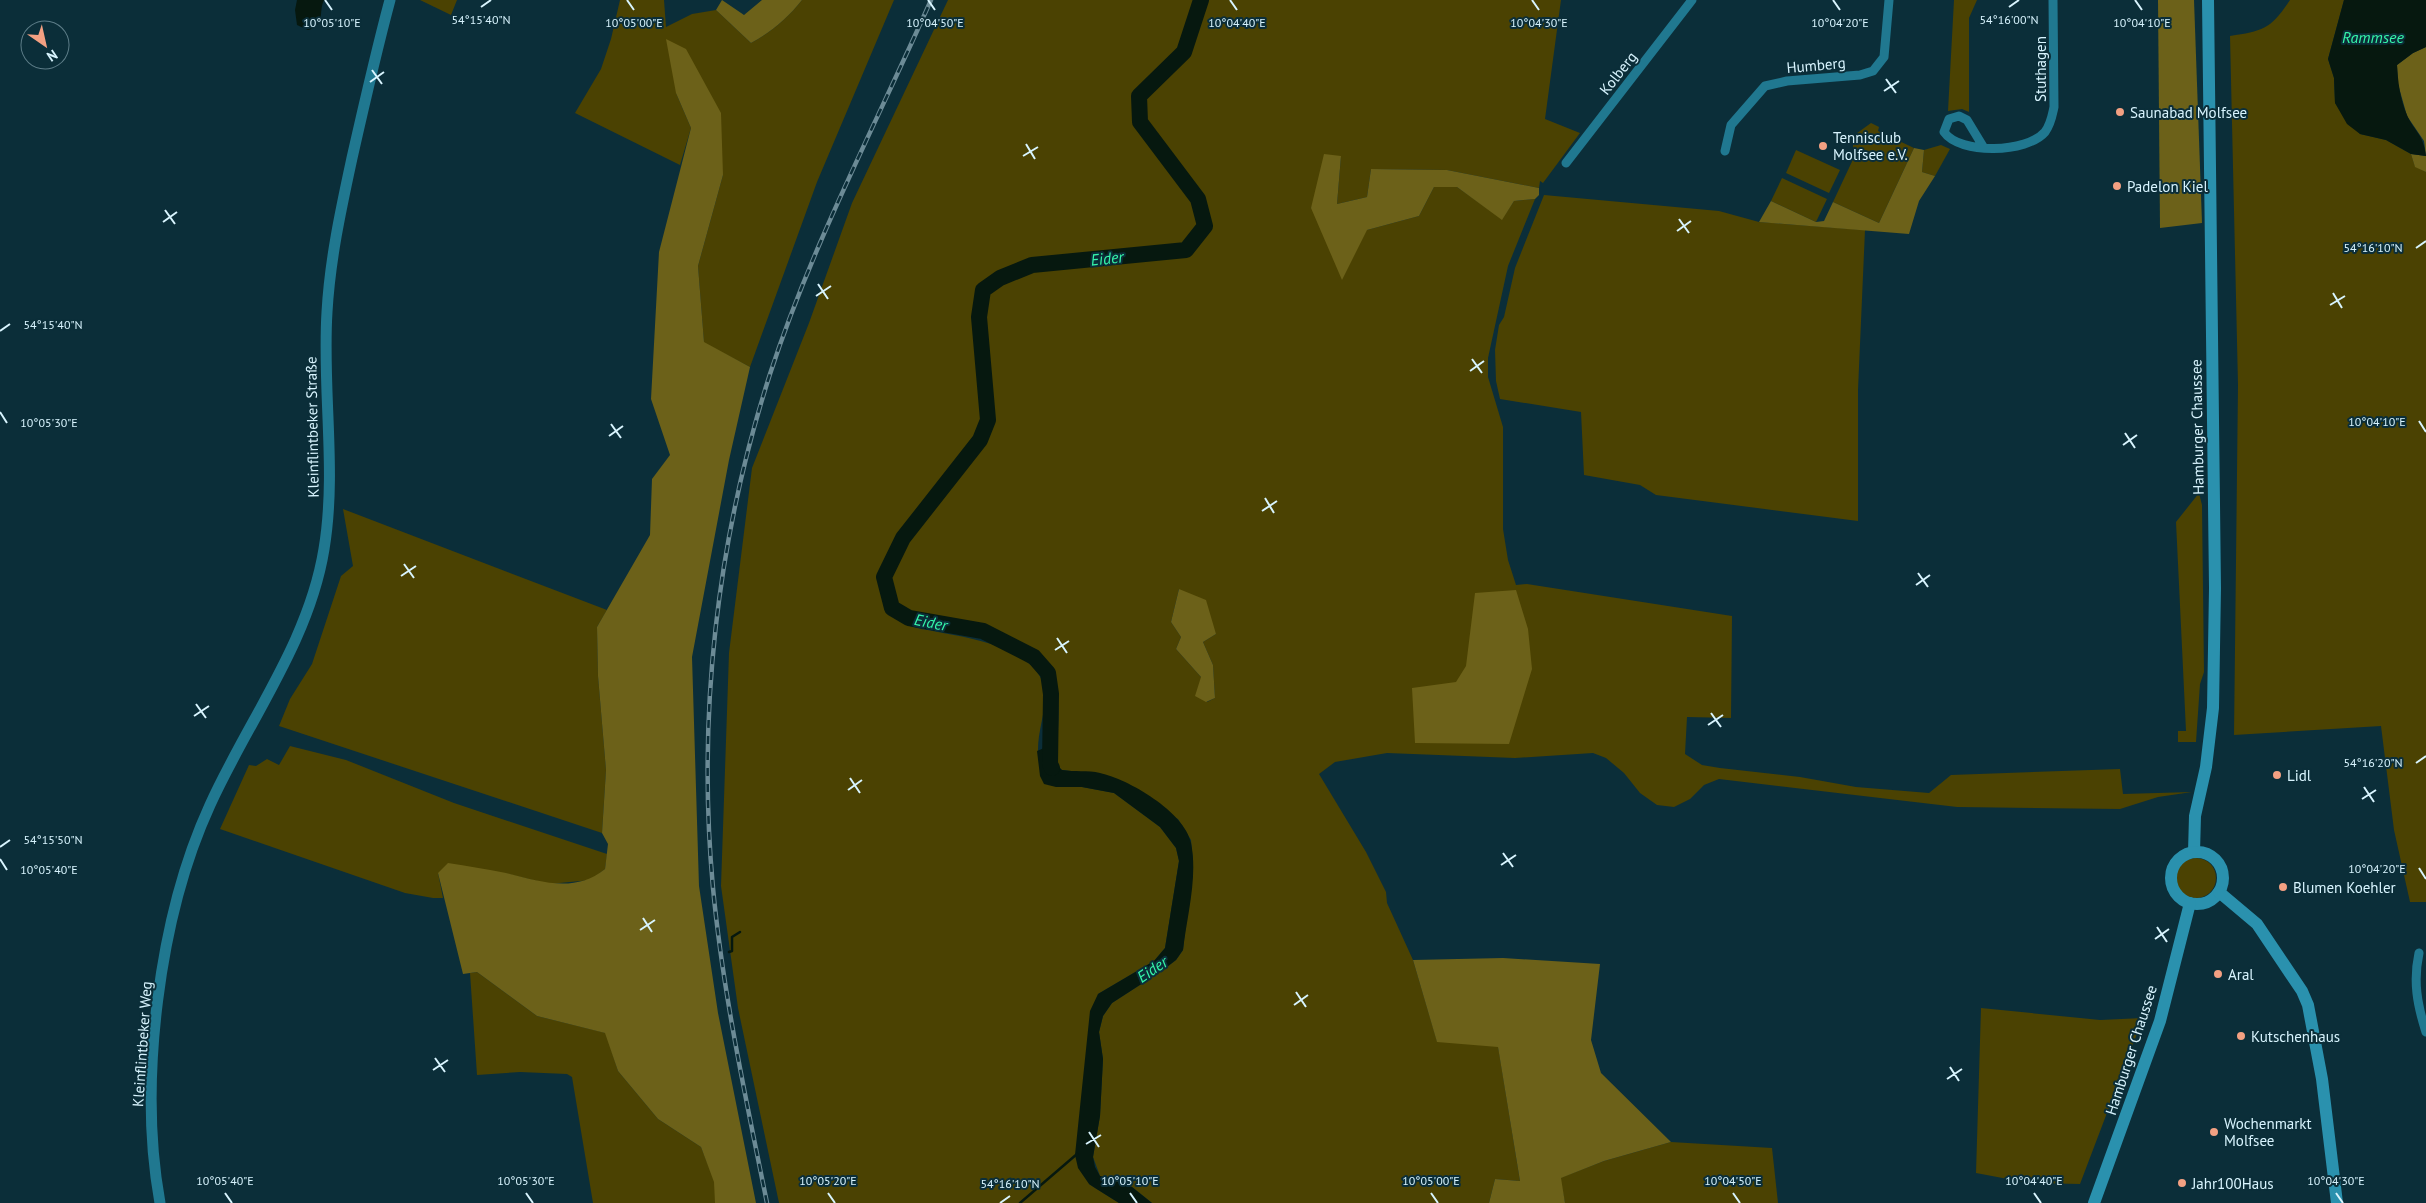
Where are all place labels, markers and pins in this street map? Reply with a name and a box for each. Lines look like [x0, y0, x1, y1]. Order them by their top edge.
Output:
place label: Saunabad Molfsee [2130, 103, 2247, 122]
marker: Saunabad Molfsee [2114, 106, 2126, 118]
place label: Tennisclub Molfsee e.V. [1833, 128, 1908, 164]
marker: Tennisclub Molfsee e.V. [1817, 140, 1829, 152]
place label: Padelon Kiel [2127, 177, 2208, 196]
marker: Padelon Kiel [2111, 180, 2123, 192]
place label: Lidl [2287, 766, 2312, 785]
marker: Lidl [2271, 769, 2283, 781]
place label: Blumen Koehler [2293, 878, 2396, 897]
marker: Blumen Koehler [2277, 881, 2289, 893]
place label: Aral [2228, 965, 2254, 984]
marker: Aral [2212, 968, 2224, 980]
place label: Kutschenhaus [2251, 1027, 2340, 1046]
marker: Kutschenhaus [2235, 1030, 2247, 1042]
place label: Wochenmarkt Molfsee [2224, 1114, 2312, 1150]
marker: Wochenmarkt Molfsee [2208, 1126, 2220, 1138]
place label: Jahr100Haus [2191, 1174, 2274, 1193]
marker: Jahr100Haus [2176, 1177, 2188, 1189]

